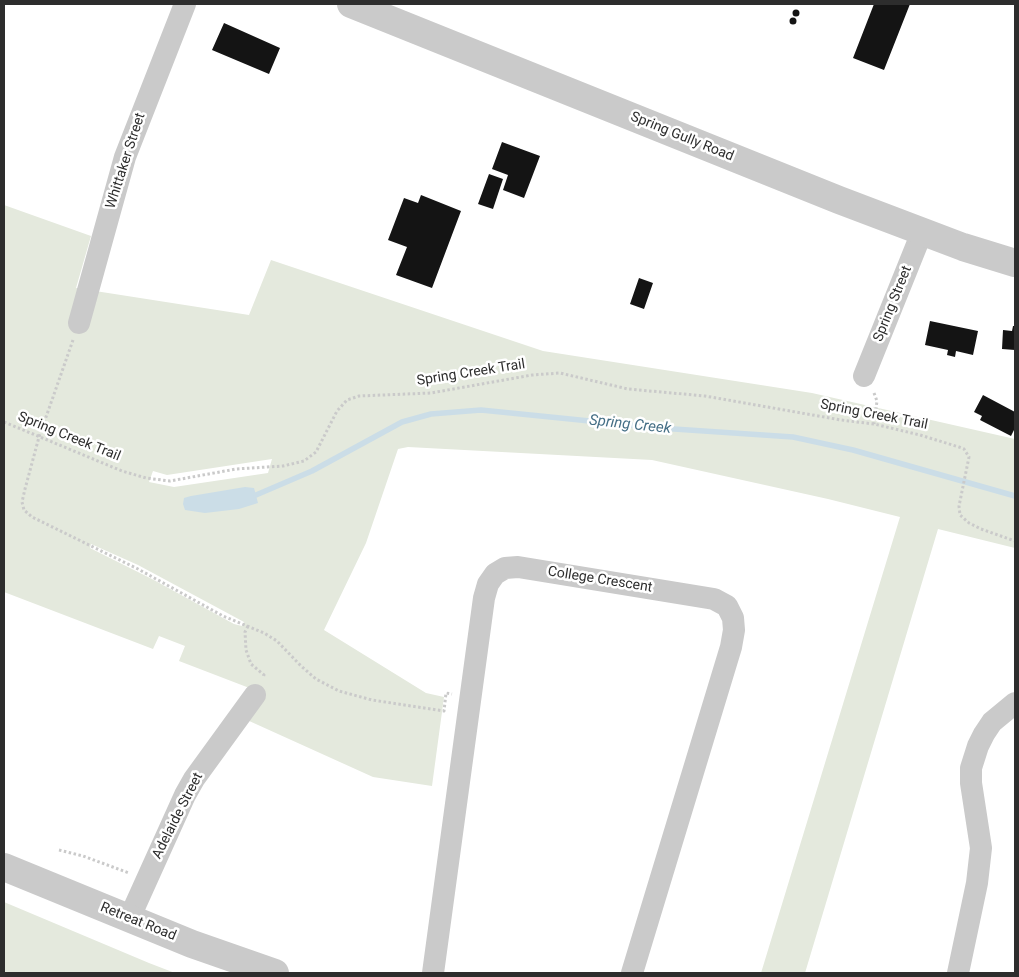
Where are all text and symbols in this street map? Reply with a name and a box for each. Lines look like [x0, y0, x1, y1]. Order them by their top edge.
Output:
street label: Spring Gully Road [628, 109, 736, 165]
street label: Whittaker Street [103, 111, 149, 211]
street label: Spring Street [870, 264, 916, 344]
street label: Spring Creek Trail [416, 356, 526, 390]
street label: Spring Creek Trail [819, 396, 929, 434]
street label: Spring Creek Trail [15, 409, 123, 465]
water label: Spring Creek [588, 412, 672, 438]
street label: College Crescent [547, 563, 653, 597]
street label: Adelaide Street [149, 770, 207, 862]
street label: Retreat Road [98, 899, 178, 945]

